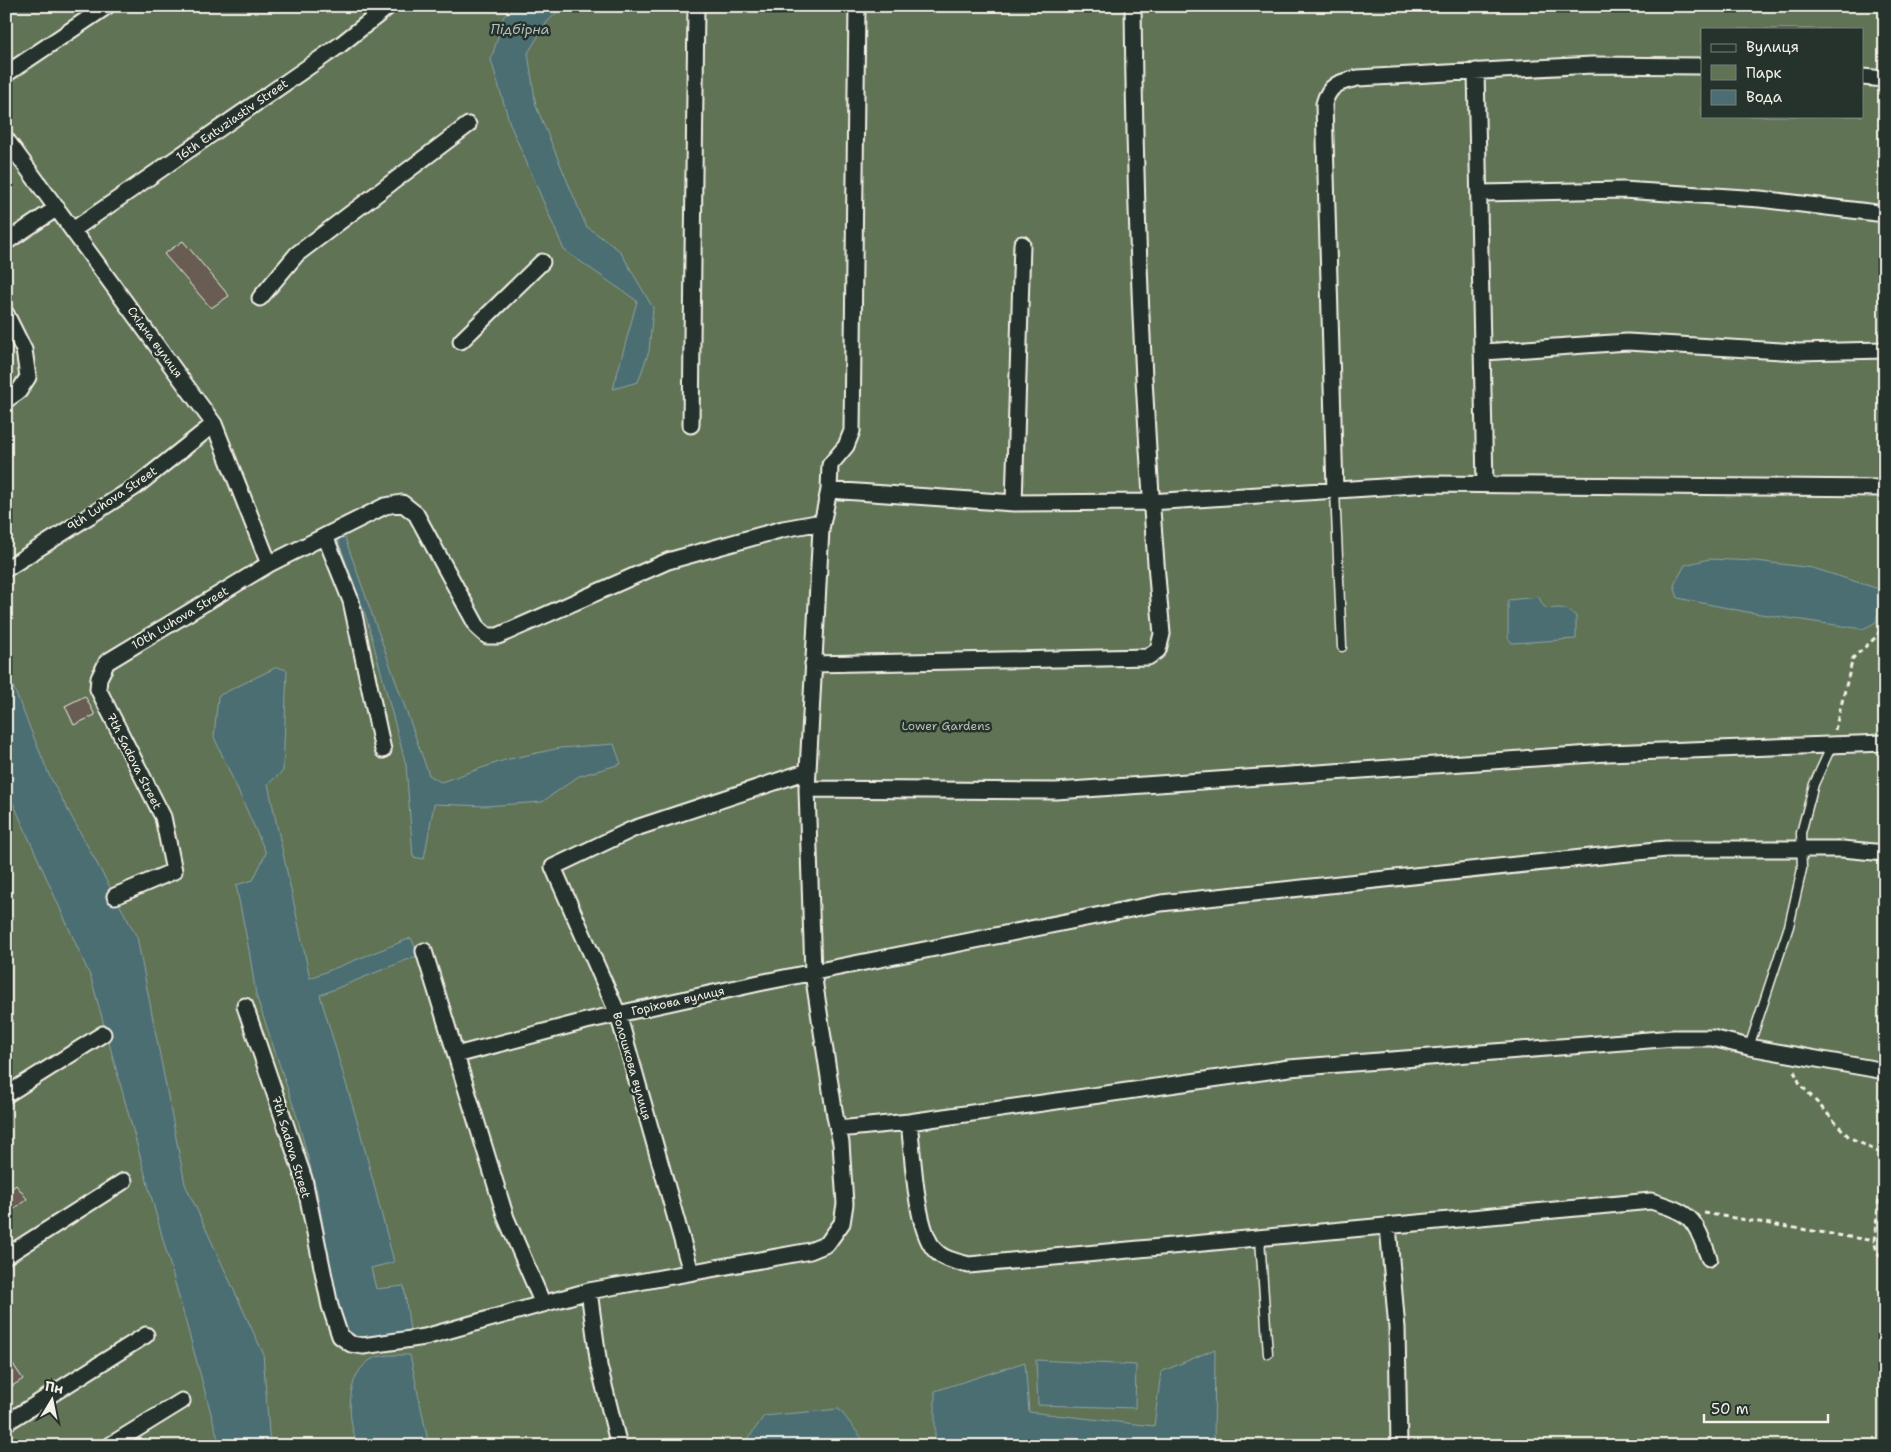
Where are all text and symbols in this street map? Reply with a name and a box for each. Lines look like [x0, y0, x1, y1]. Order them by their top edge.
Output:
water label: Підбірна [490, 20, 550, 38]
legend [1701, 28, 1864, 118]
text: Вулиця [1746, 37, 1799, 57]
text: Парк [1746, 63, 1782, 83]
street label: 16th Entuziastiv Street [173, 75, 291, 165]
text: Вода [1746, 87, 1783, 107]
street label: Східна вулиця [124, 303, 186, 381]
street label: 9th Luhova Street [64, 463, 160, 535]
street label: 10th Luhova Street [129, 583, 231, 653]
street label: 7th Sadova Street [103, 710, 165, 812]
park label: Lower Gardens [902, 718, 991, 734]
street label: Горіхова вулиця [630, 983, 726, 1019]
street label: Волошкова вулиця [609, 1010, 655, 1122]
street label: 7th Sadova Street [268, 1094, 314, 1200]
north arrow [28, 1374, 78, 1424]
text: Пн [44, 1377, 65, 1398]
scale bar [1704, 1392, 1827, 1424]
text: 50 m [1711, 1399, 1749, 1419]

